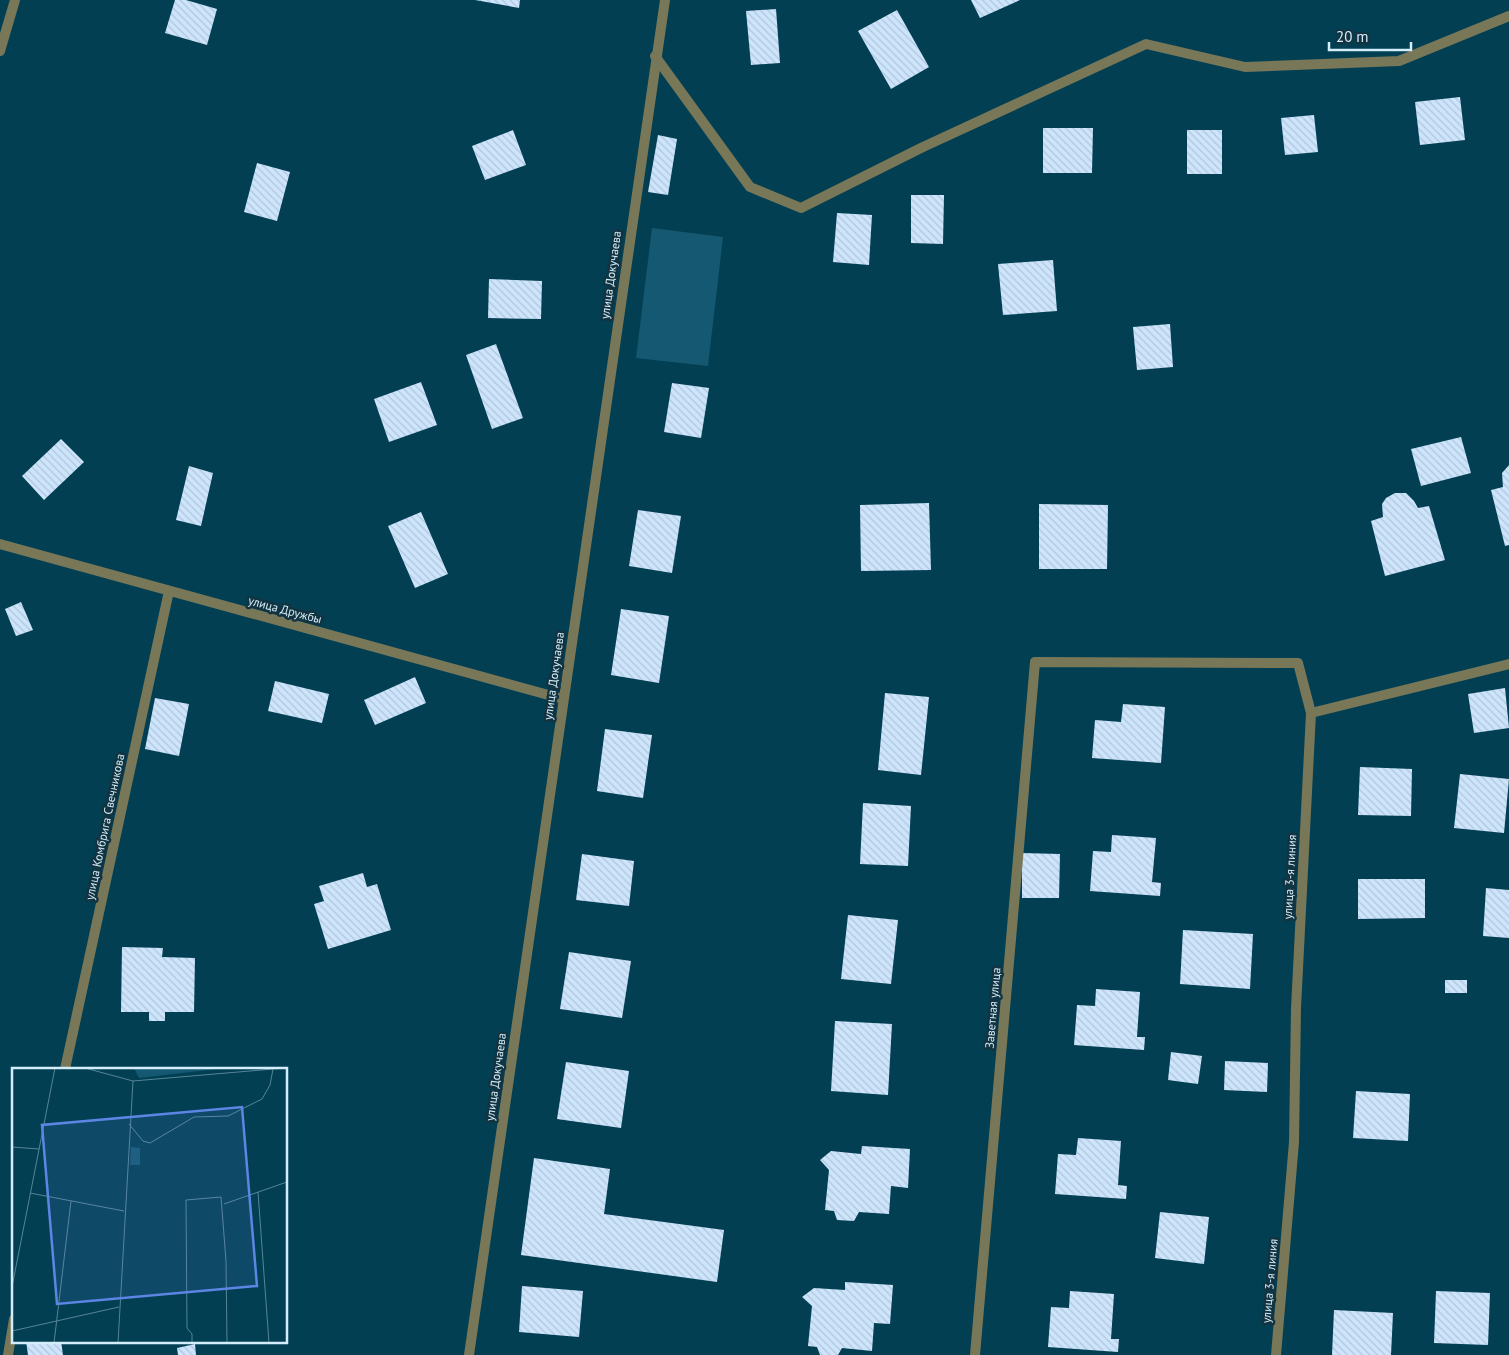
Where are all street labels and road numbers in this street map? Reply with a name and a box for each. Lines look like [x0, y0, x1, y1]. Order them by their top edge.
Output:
street label: улица Докучаева [597, 230, 624, 320]
street label: улица Дружбы [247, 592, 324, 627]
street label: улица Докучаева [540, 631, 567, 721]
street label: улица Комбрига Свечникова [82, 752, 127, 901]
street label: улица 3-я линия [1280, 834, 1299, 920]
street label: Заветная улица [981, 967, 1004, 1049]
street label: улица Докучаева [482, 1032, 509, 1122]
street label: улица 3-я линия [1258, 1238, 1281, 1324]

